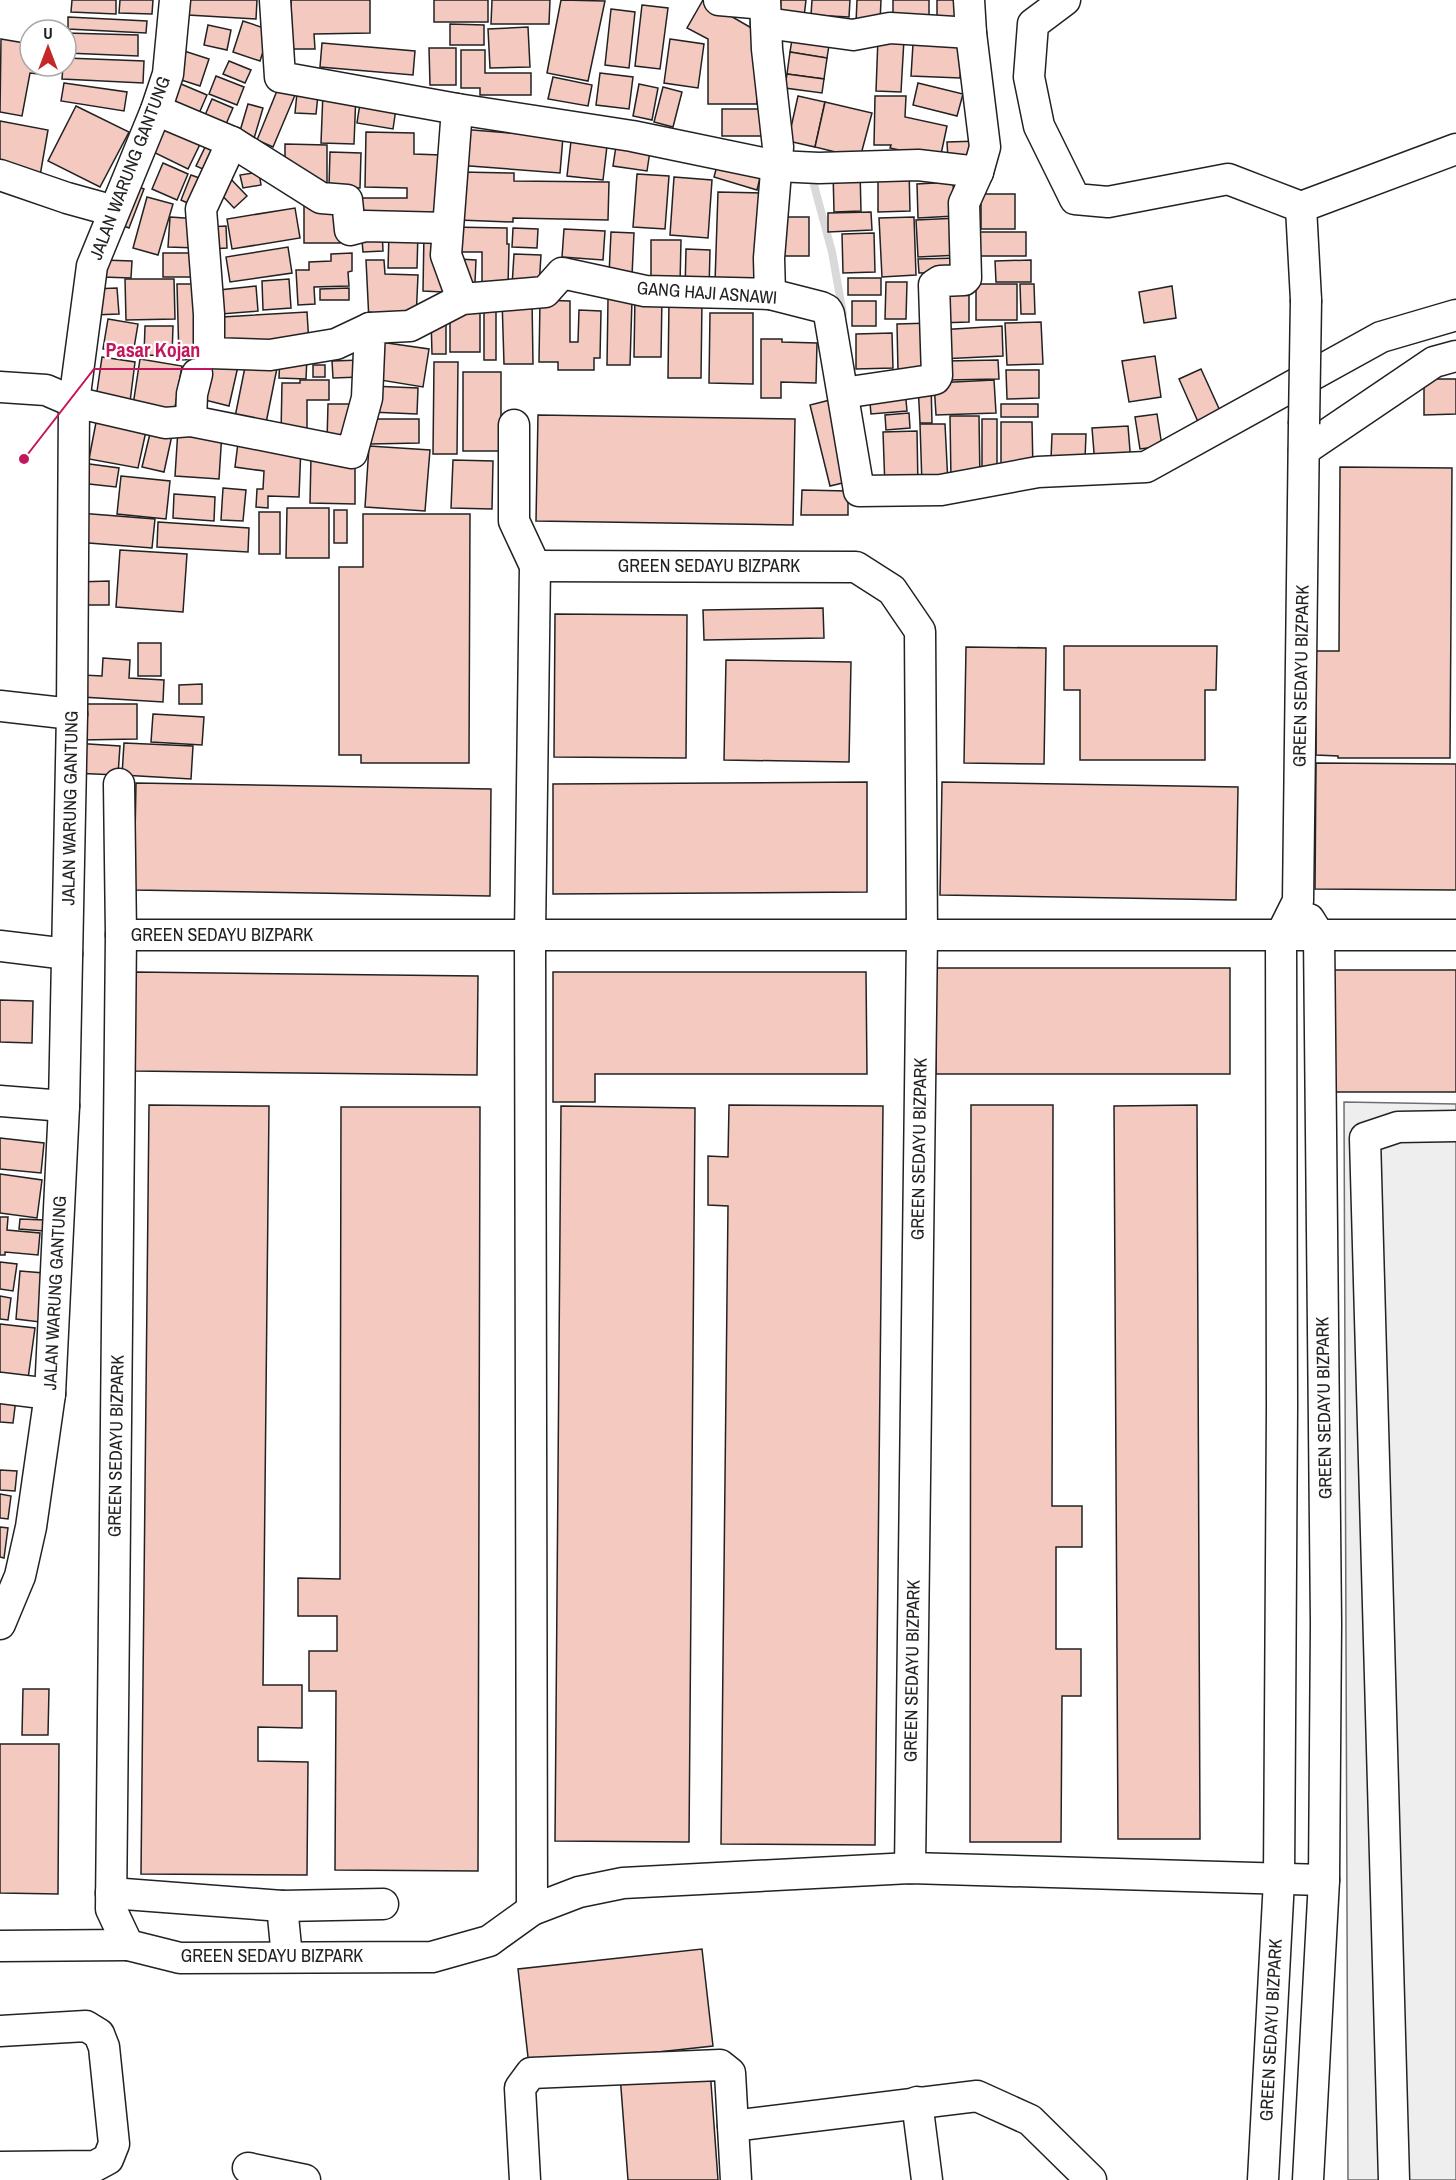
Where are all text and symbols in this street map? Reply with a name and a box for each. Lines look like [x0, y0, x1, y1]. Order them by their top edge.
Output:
north arrow [18, 18, 78, 78]
text: U [43, 22, 53, 44]
street label: JALAN WARUNG GANTUNG [83, 72, 176, 263]
street label: GANG HAJI ASNAWI [636, 275, 778, 310]
callout: Pasar Kojan [94, 331, 212, 369]
text: Pasar Kojan [106, 336, 200, 363]
street label: GREEN SEDAYU BIZPARK [618, 553, 800, 578]
street label: GREEN SEDAYU BIZPARK [1286, 584, 1315, 767]
street label: JALAN WARUNG GANTUNG [55, 710, 84, 906]
street label: GREEN SEDAYU BIZPARK [131, 922, 313, 947]
street label: GREEN SEDAYU BIZPARK [904, 1057, 933, 1240]
street label: JALAN WARUNG GANTUNG [37, 1195, 72, 1391]
street label: GREEN SEDAYU BIZPARK [1309, 1316, 1338, 1499]
street label: GREEN SEDAYU BIZPARK [101, 1354, 130, 1537]
street label: GREEN SEDAYU BIZPARK [897, 1579, 926, 1762]
street label: GREEN SEDAYU BIZPARK [1253, 1938, 1288, 2122]
street label: GREEN SEDAYU BIZPARK [181, 1943, 363, 1968]

